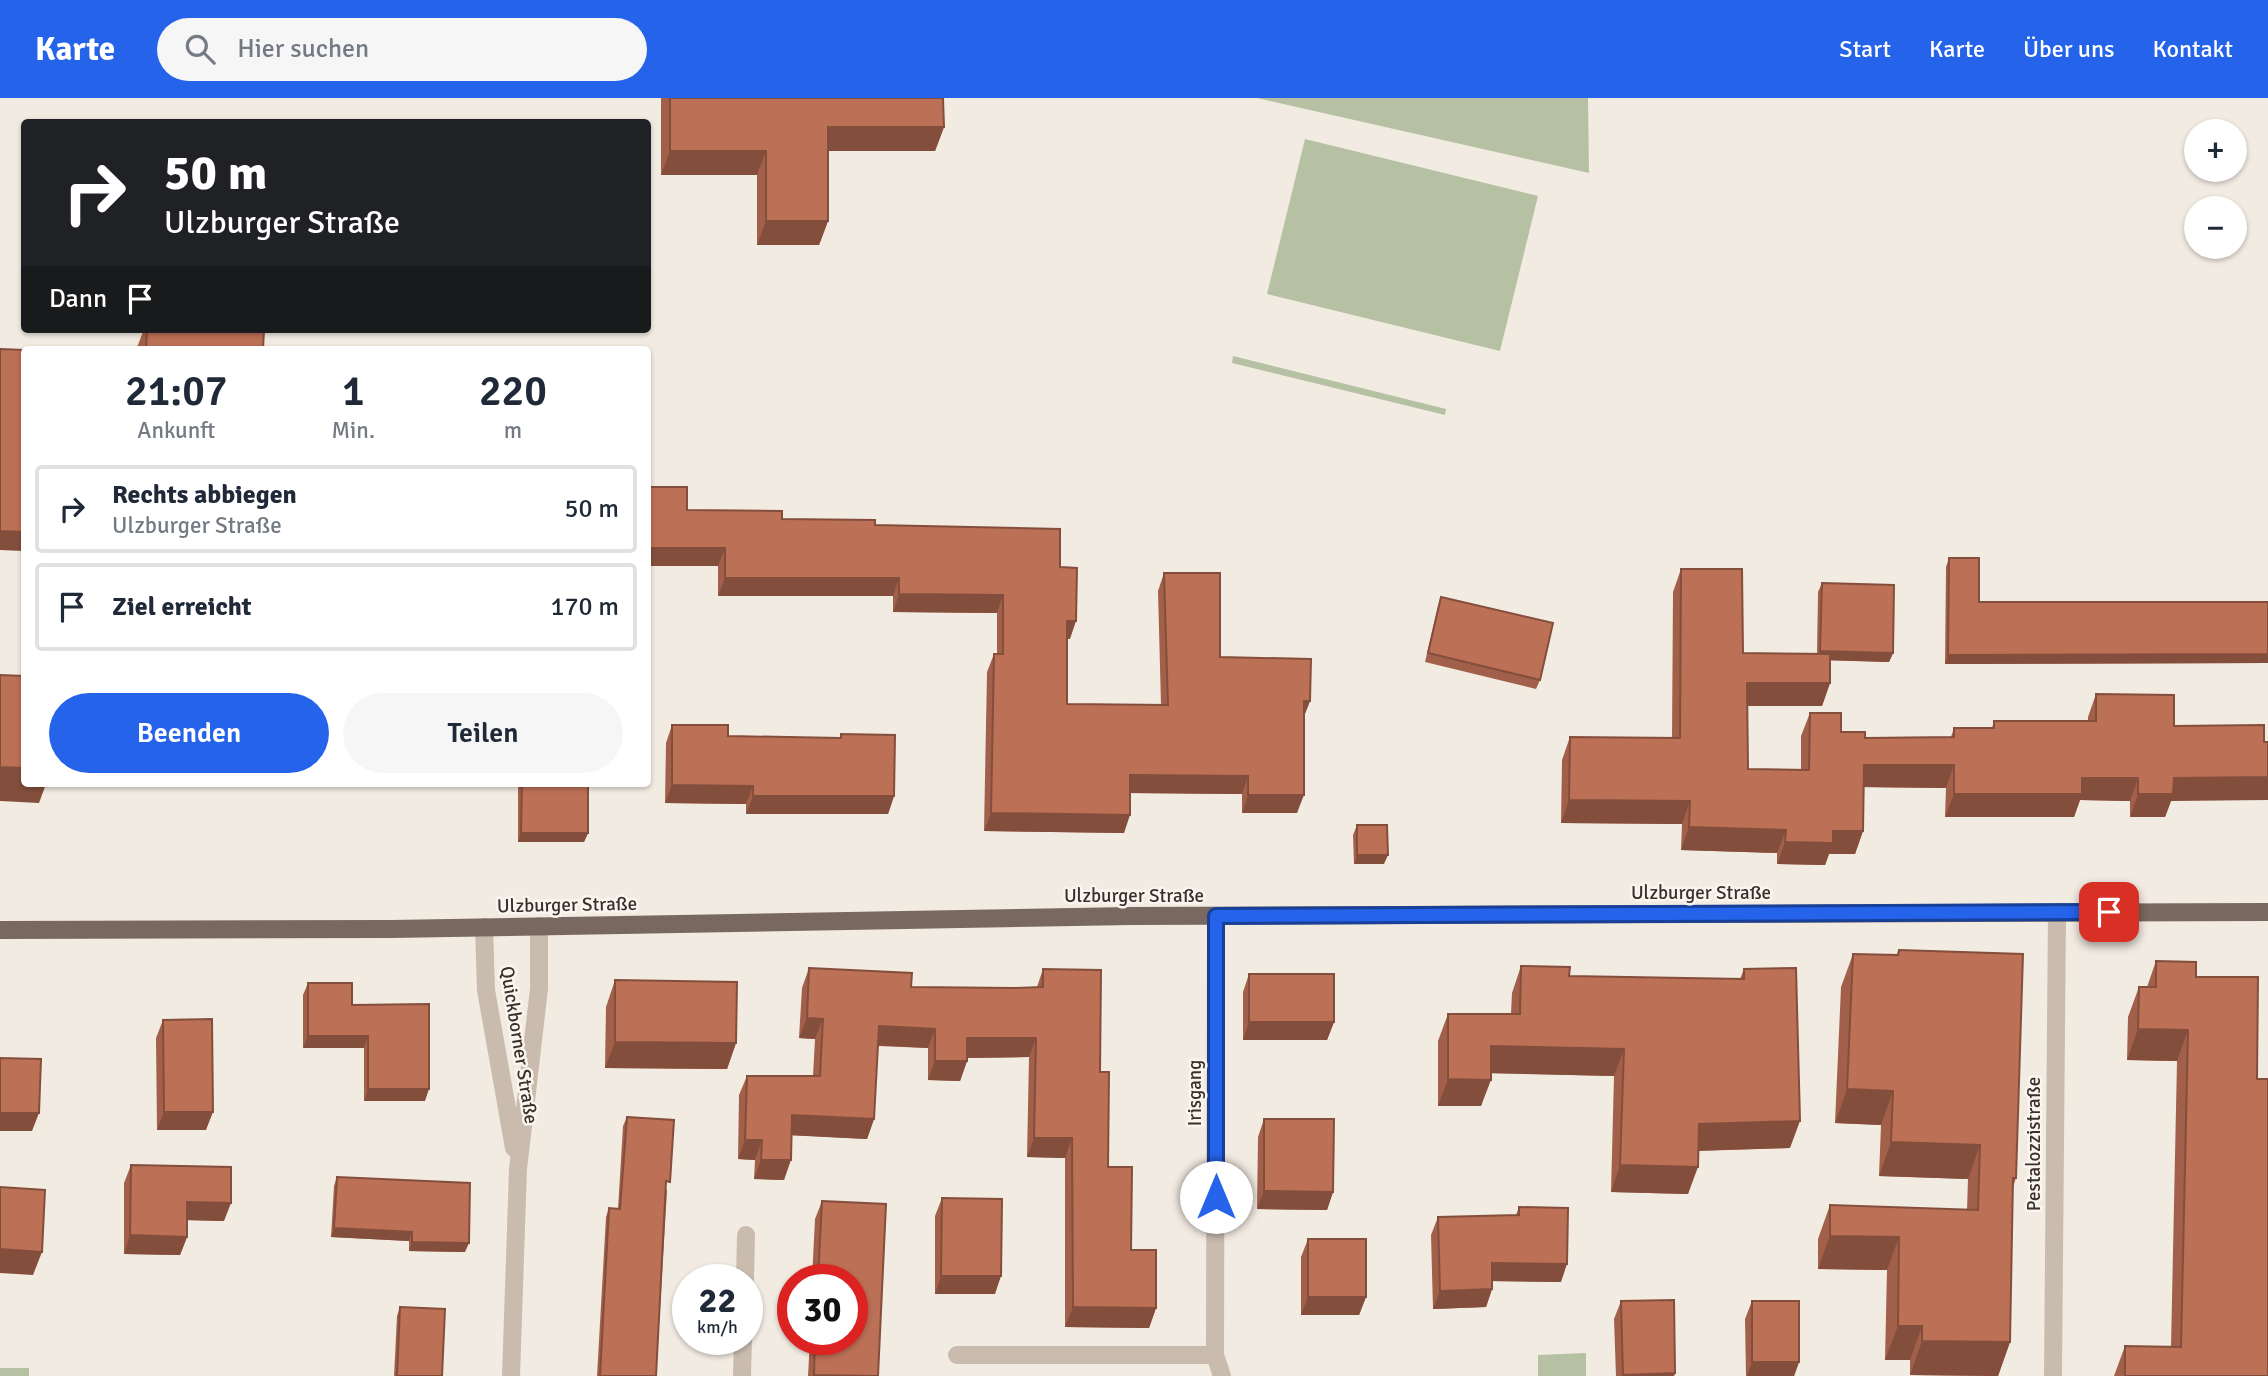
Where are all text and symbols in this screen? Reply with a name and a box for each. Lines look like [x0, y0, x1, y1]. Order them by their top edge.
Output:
search box [157, 18, 647, 81]
text: Karte [35, 29, 115, 70]
icon: search [181, 30, 219, 68]
text: Hier suchen [237, 33, 369, 65]
text: Start [1839, 34, 1891, 64]
text: Karte [1929, 34, 1985, 64]
text: Über uns [2023, 34, 2115, 64]
text: Kontakt [2153, 34, 2233, 64]
map controls [2184, 119, 2247, 259]
button: + [2184, 119, 2247, 182]
text: 50 m [164, 143, 267, 203]
icon: right [49, 147, 140, 238]
button: − [2184, 196, 2247, 259]
text: Ulzburger Straße [164, 203, 400, 242]
icon: arrive [121, 280, 159, 318]
text: Dann [49, 283, 107, 315]
text: 21:07 [125, 366, 228, 417]
text: 1 [342, 366, 365, 417]
text: 220 [479, 366, 547, 417]
text: Ankunft [137, 416, 215, 445]
text: Min. [332, 416, 375, 445]
text: m [504, 416, 522, 445]
text: Rechts abbiegen [112, 479, 297, 511]
icon: right [53, 490, 91, 528]
text: 50 m [564, 493, 619, 525]
text: Ulzburger Straße [112, 511, 282, 540]
icon: arrive [53, 588, 91, 626]
text: Ziel erreicht [112, 591, 252, 623]
text: 170 m [550, 591, 619, 623]
button: Beenden [49, 693, 329, 773]
button: Teilen [343, 693, 623, 773]
street label: Ulzburger Straße [1631, 881, 1771, 905]
pin [2079, 882, 2139, 942]
street label: Ulzburger Straße [1064, 884, 1204, 908]
street label: Ulzburger Straße [497, 892, 637, 918]
icon: arrive [2090, 893, 2128, 931]
street label: Quickborner Straße [495, 964, 543, 1126]
street label: Irisgang [1183, 1060, 1207, 1126]
street label: Pestalozzistraße [2022, 1077, 2046, 1211]
position arrow [1179, 1160, 1253, 1234]
speed limit sign: 30 [777, 1264, 868, 1355]
text: 22 [699, 1279, 736, 1322]
text: km/h [697, 1316, 738, 1338]

